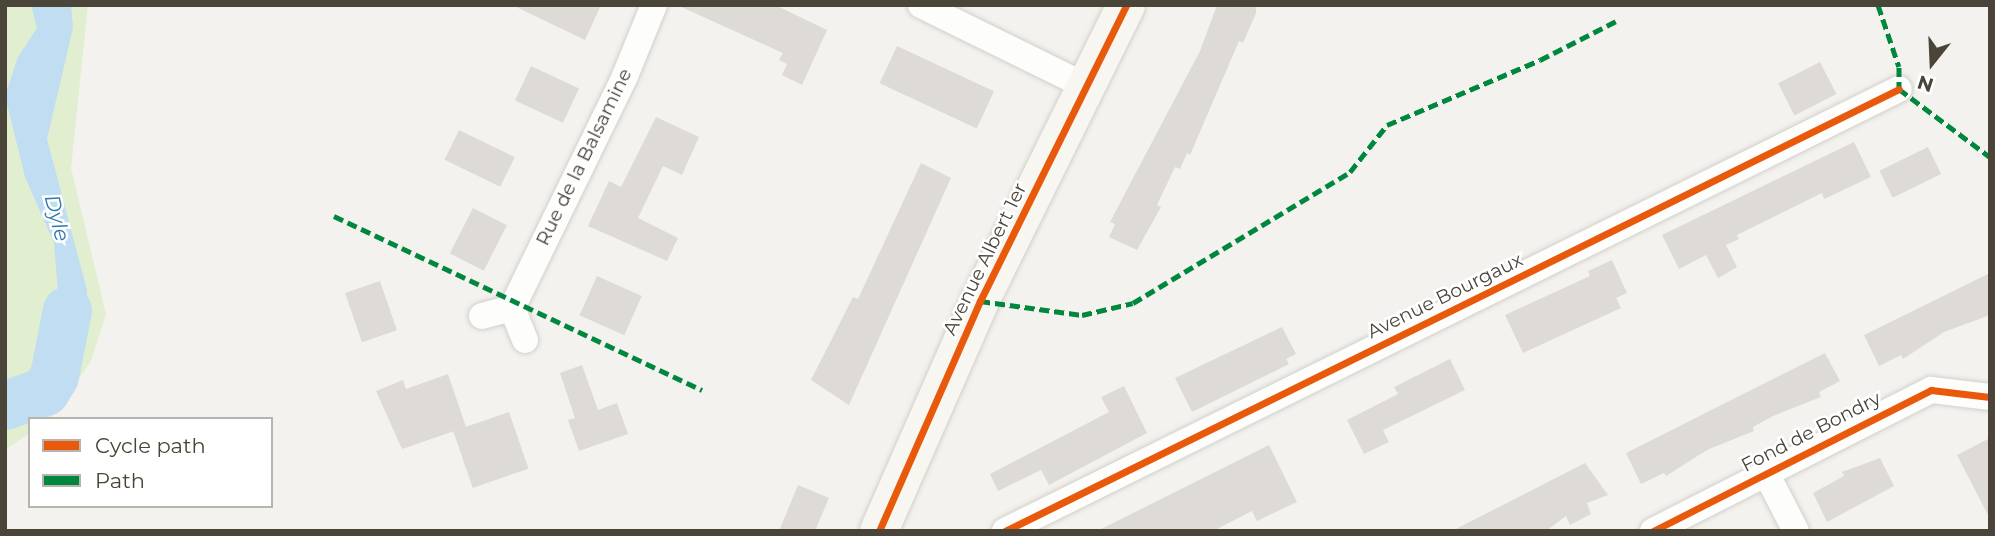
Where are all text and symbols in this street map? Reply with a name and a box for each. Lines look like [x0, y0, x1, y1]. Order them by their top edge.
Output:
north arrow [1897, 28, 1967, 98]
street label: Rue de la Balsamine [531, 65, 637, 249]
text: N [1915, 70, 1936, 97]
street label: Avenue Albert 1er [938, 179, 1032, 339]
water label: Dyle [39, 192, 75, 244]
street label: Avenue Bourgaux [1364, 248, 1526, 344]
street label: Fond de Bondry [1737, 387, 1885, 477]
legend [28, 417, 273, 508]
text: Cycle path [95, 433, 206, 458]
text: Path [95, 468, 145, 493]

